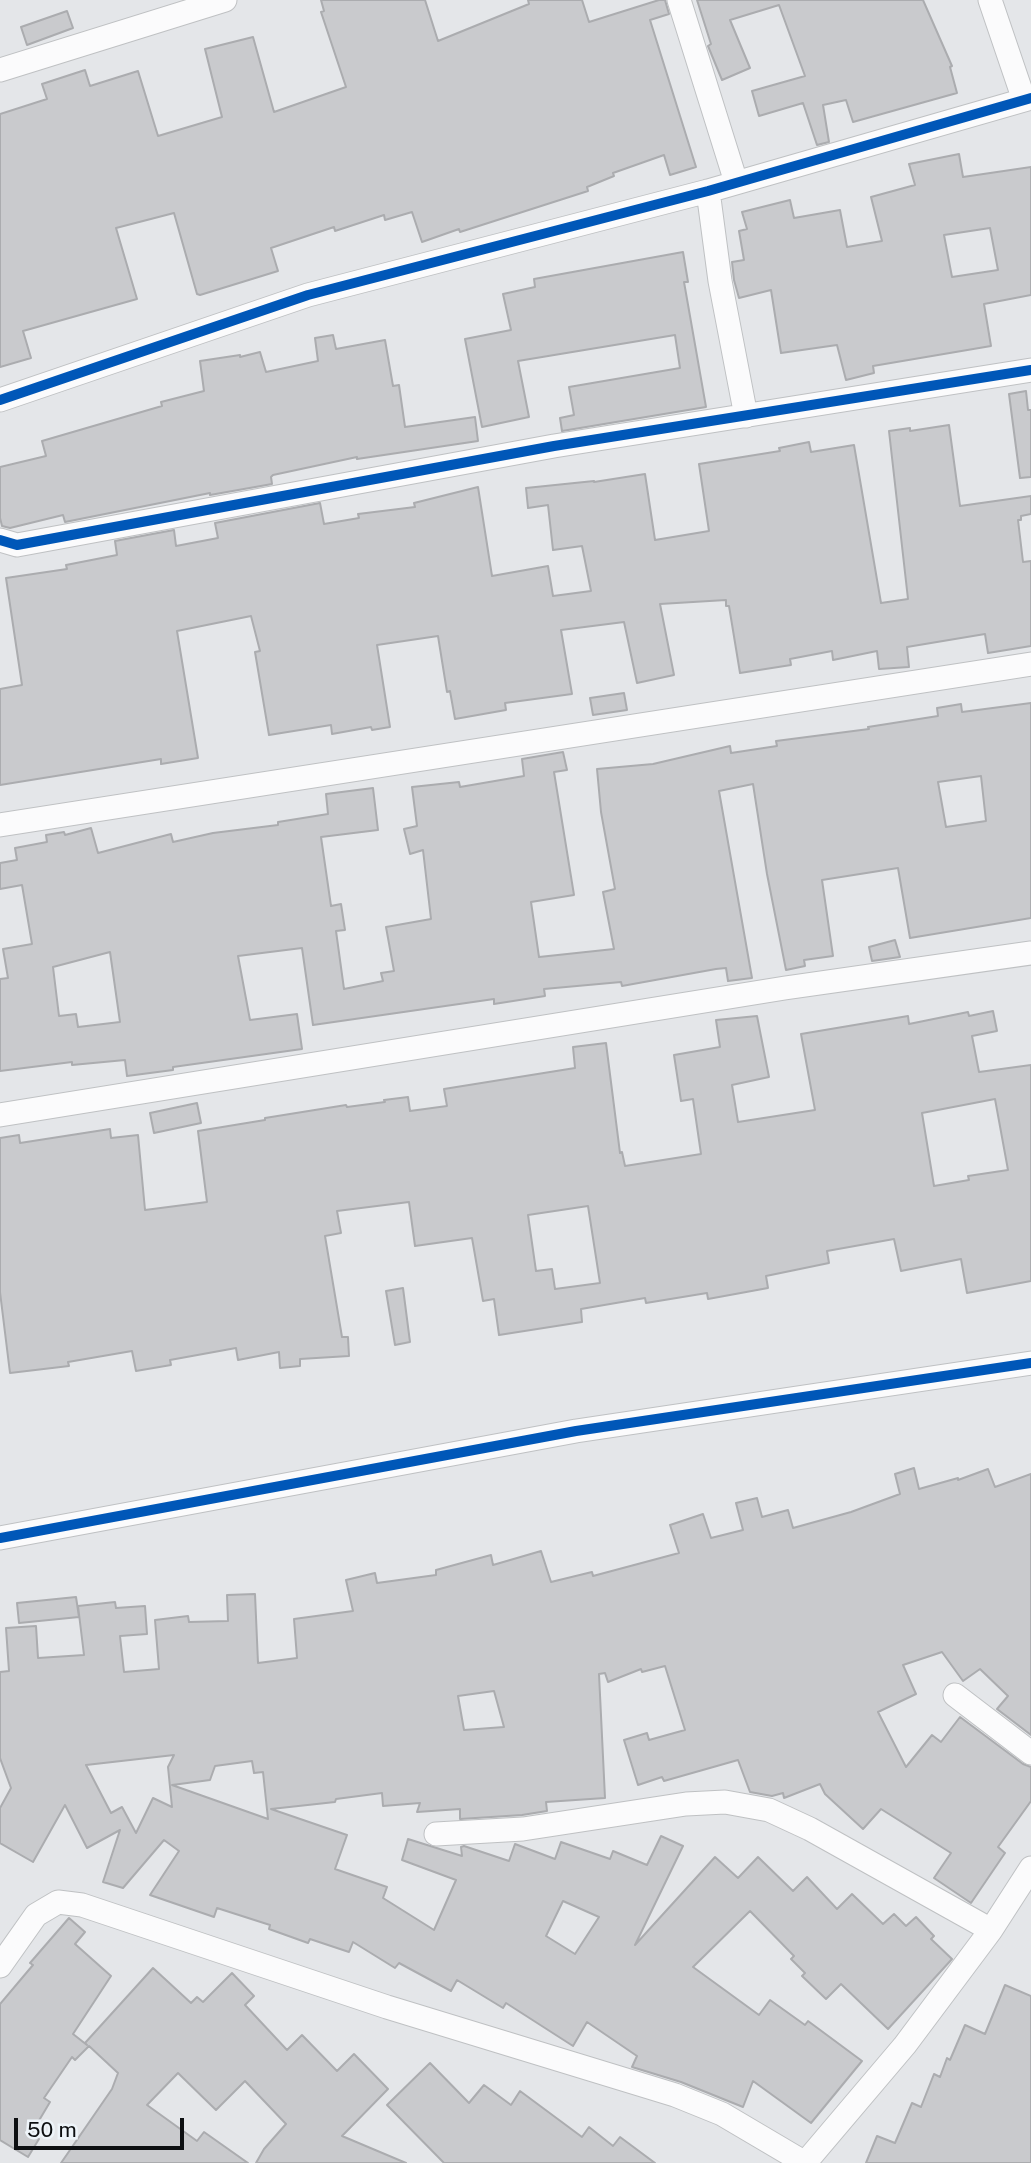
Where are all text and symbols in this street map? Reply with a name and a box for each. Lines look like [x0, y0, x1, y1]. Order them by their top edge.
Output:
scale bar [18, 2104, 187, 2148]
text: 50 m [27, 2117, 77, 2142]

